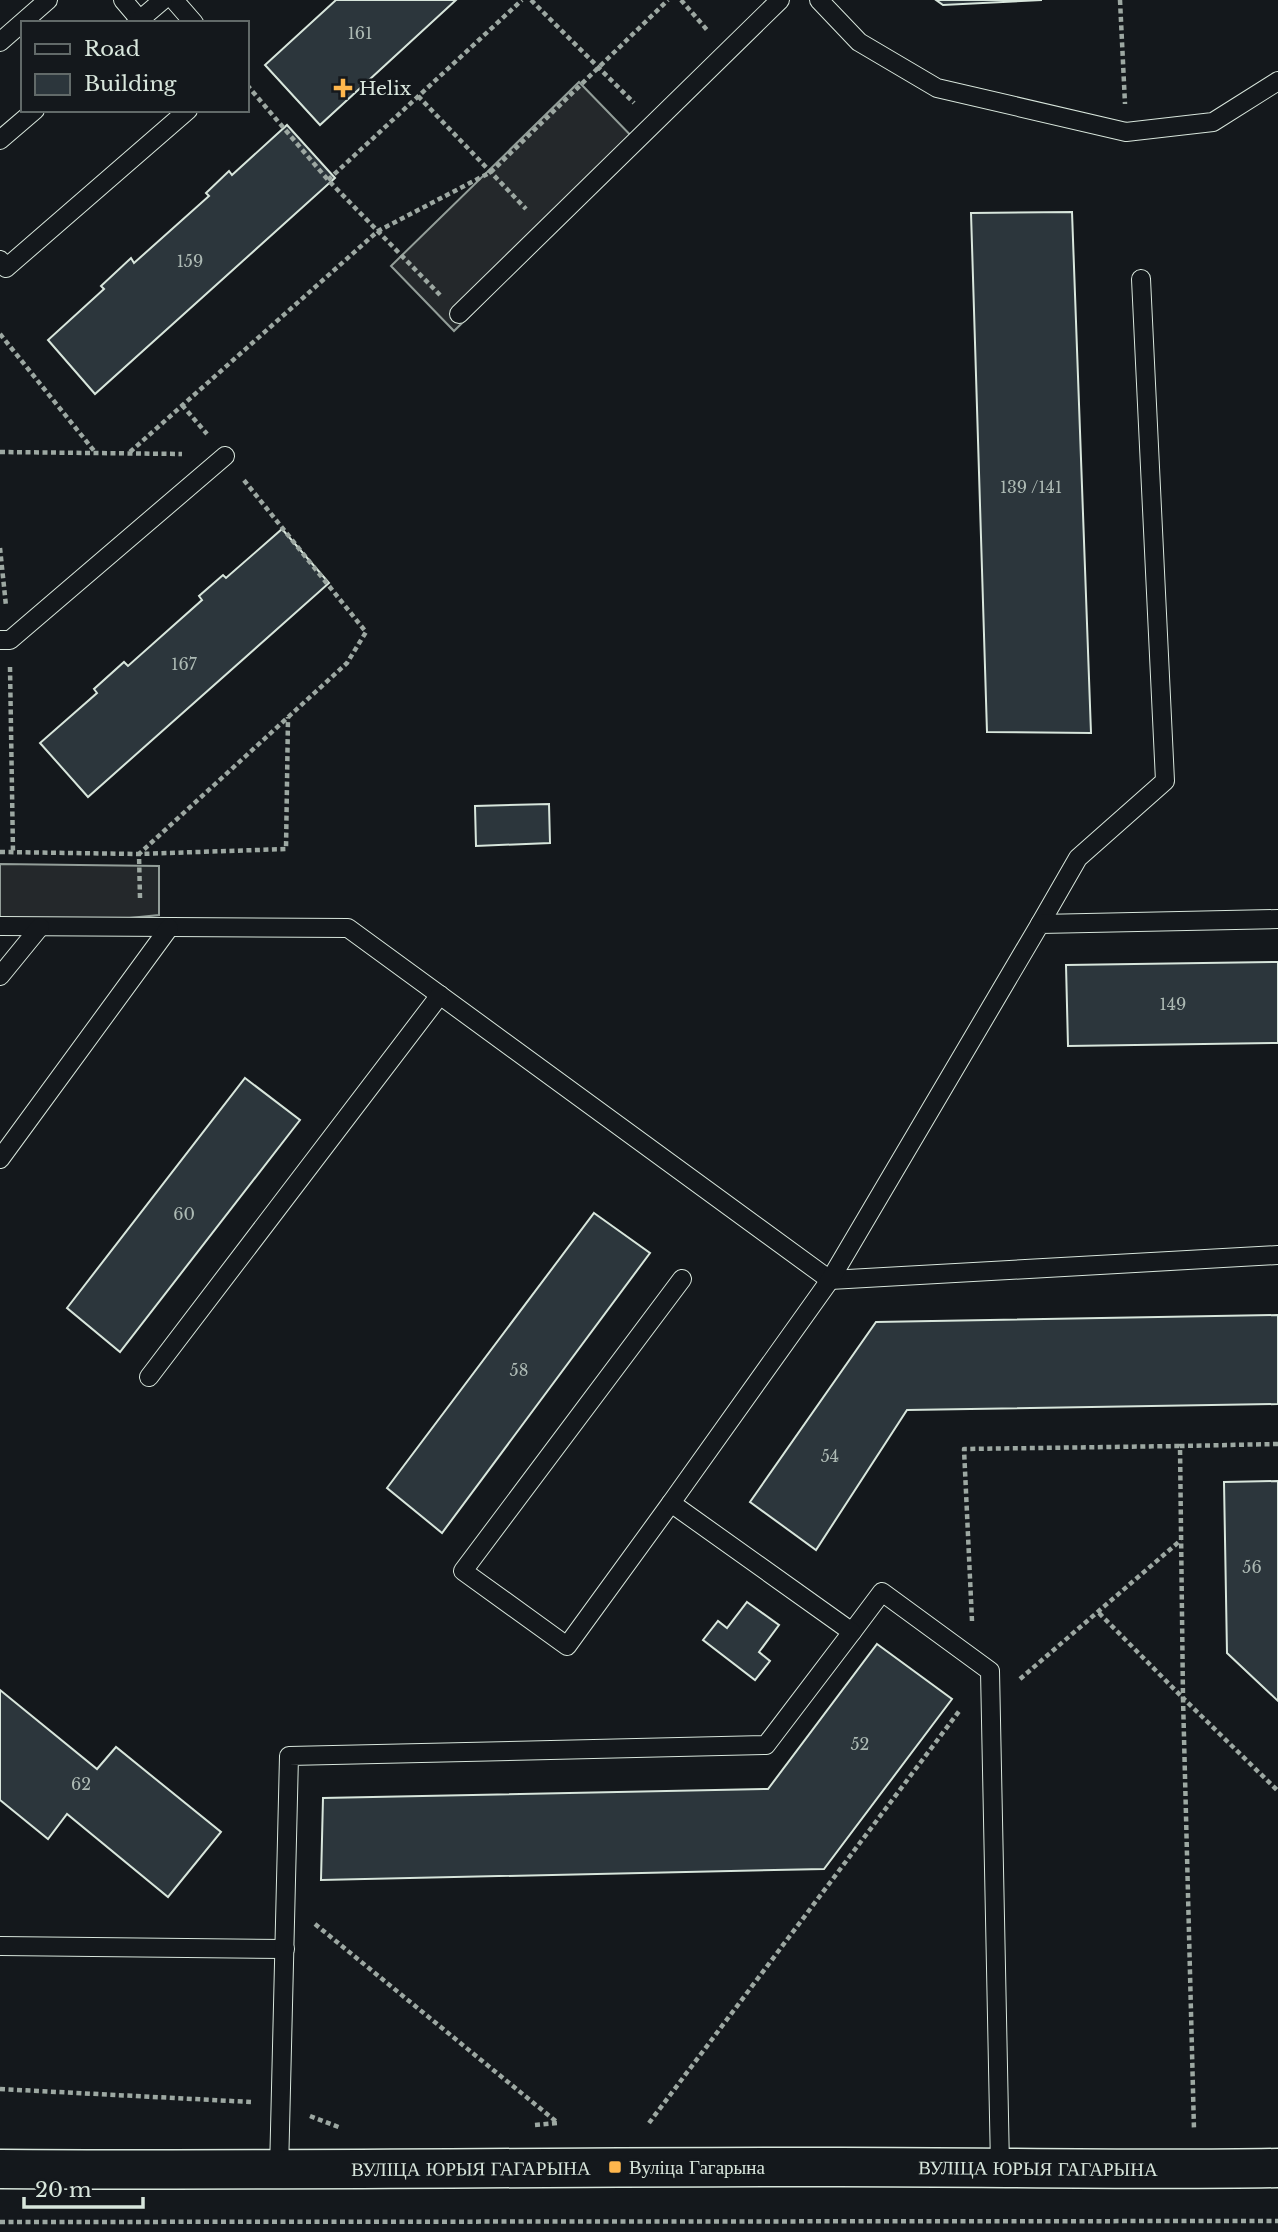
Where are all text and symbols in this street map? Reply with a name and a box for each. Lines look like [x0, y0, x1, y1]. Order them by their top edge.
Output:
legend [21, 21, 248, 112]
house number: 161 [348, 23, 372, 43]
text: Road [84, 36, 140, 62]
text: Building [84, 71, 177, 97]
place label: Helix [359, 77, 412, 100]
marker: Helix [333, 78, 353, 98]
house number: 159 [177, 251, 203, 271]
house number: 139 /141 [1000, 477, 1062, 497]
house number: 167 [171, 654, 198, 674]
house number: 149 [1160, 994, 1186, 1014]
house number: 60 [173, 1204, 195, 1224]
house number: 58 [510, 1360, 528, 1380]
house number: 54 [821, 1446, 839, 1466]
house number: 56 [1242, 1557, 1262, 1577]
house number: 52 [851, 1734, 869, 1754]
house number: 62 [71, 1774, 91, 1794]
place label: Вуліца Гагарына [629, 2156, 766, 2179]
street label: ВУЛІЦА ЮРЫЯ ГАГАРЫНА [918, 2156, 1158, 2181]
street label: ВУЛІЦА ЮРЫЯ ГАГАРЫНА [351, 2157, 591, 2181]
marker: Вуліца Гагарына [607, 2159, 623, 2175]
scale bar [24, 2166, 144, 2210]
text: 20 m [35, 2177, 92, 2203]

